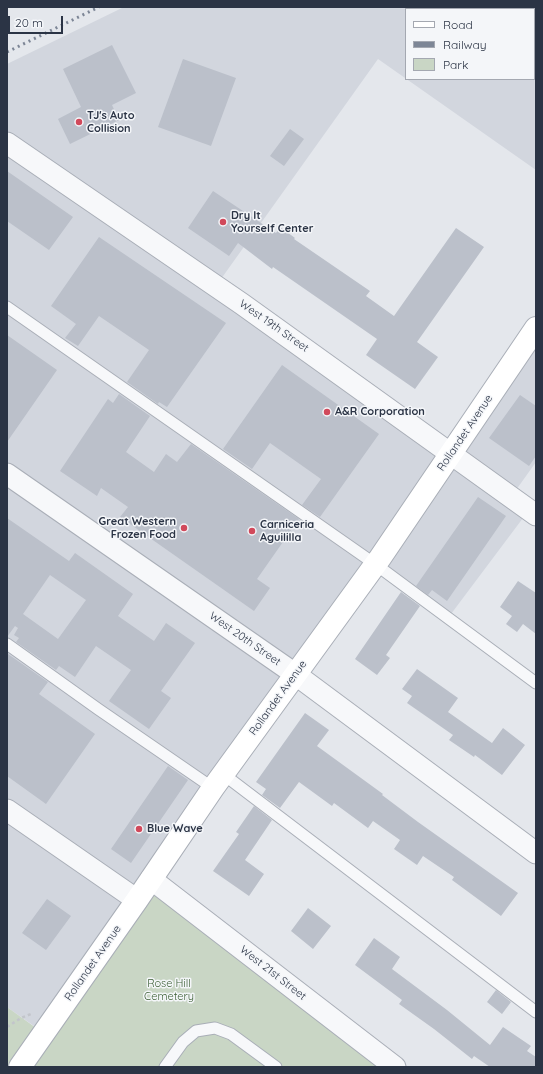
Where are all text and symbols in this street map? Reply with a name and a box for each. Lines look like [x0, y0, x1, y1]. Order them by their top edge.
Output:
scale bar [10, 8, 65, 34]
legend [405, 8, 535, 80]
text: 20 m [15, 15, 43, 30]
text: Road [443, 17, 473, 32]
text: Railway [443, 37, 487, 52]
text: Park [443, 57, 468, 72]
place label: TJ's Auto Collision [87, 109, 135, 135]
marker: TJ's Auto Collision [74, 117, 84, 127]
place label: Dry It Yourself Center [231, 209, 313, 235]
marker: Dry It Yourself Center [218, 217, 228, 227]
street label: West 19th Street [237, 297, 311, 355]
street label: Rollandet Avenue [435, 392, 495, 474]
place label: A&R Corporation [335, 405, 425, 419]
marker: A&R Corporation [322, 407, 332, 417]
place label: Great Western Frozen Food [99, 515, 176, 541]
place label: Carniceria Aguililla [260, 518, 314, 544]
marker: Great Western Frozen Food [179, 523, 189, 533]
marker: Carniceria Aguililla [247, 526, 257, 536]
street label: West 20th Street [207, 609, 283, 669]
street label: Rollandet Avenue [246, 658, 310, 738]
place label: Blue Wave [147, 822, 203, 836]
marker: Blue Wave [134, 824, 144, 834]
street label: Rollandet Avenue [62, 923, 124, 1003]
street label: West 21st Street [237, 943, 309, 1003]
park label: Rose Hill Cemetery [144, 977, 194, 1003]

